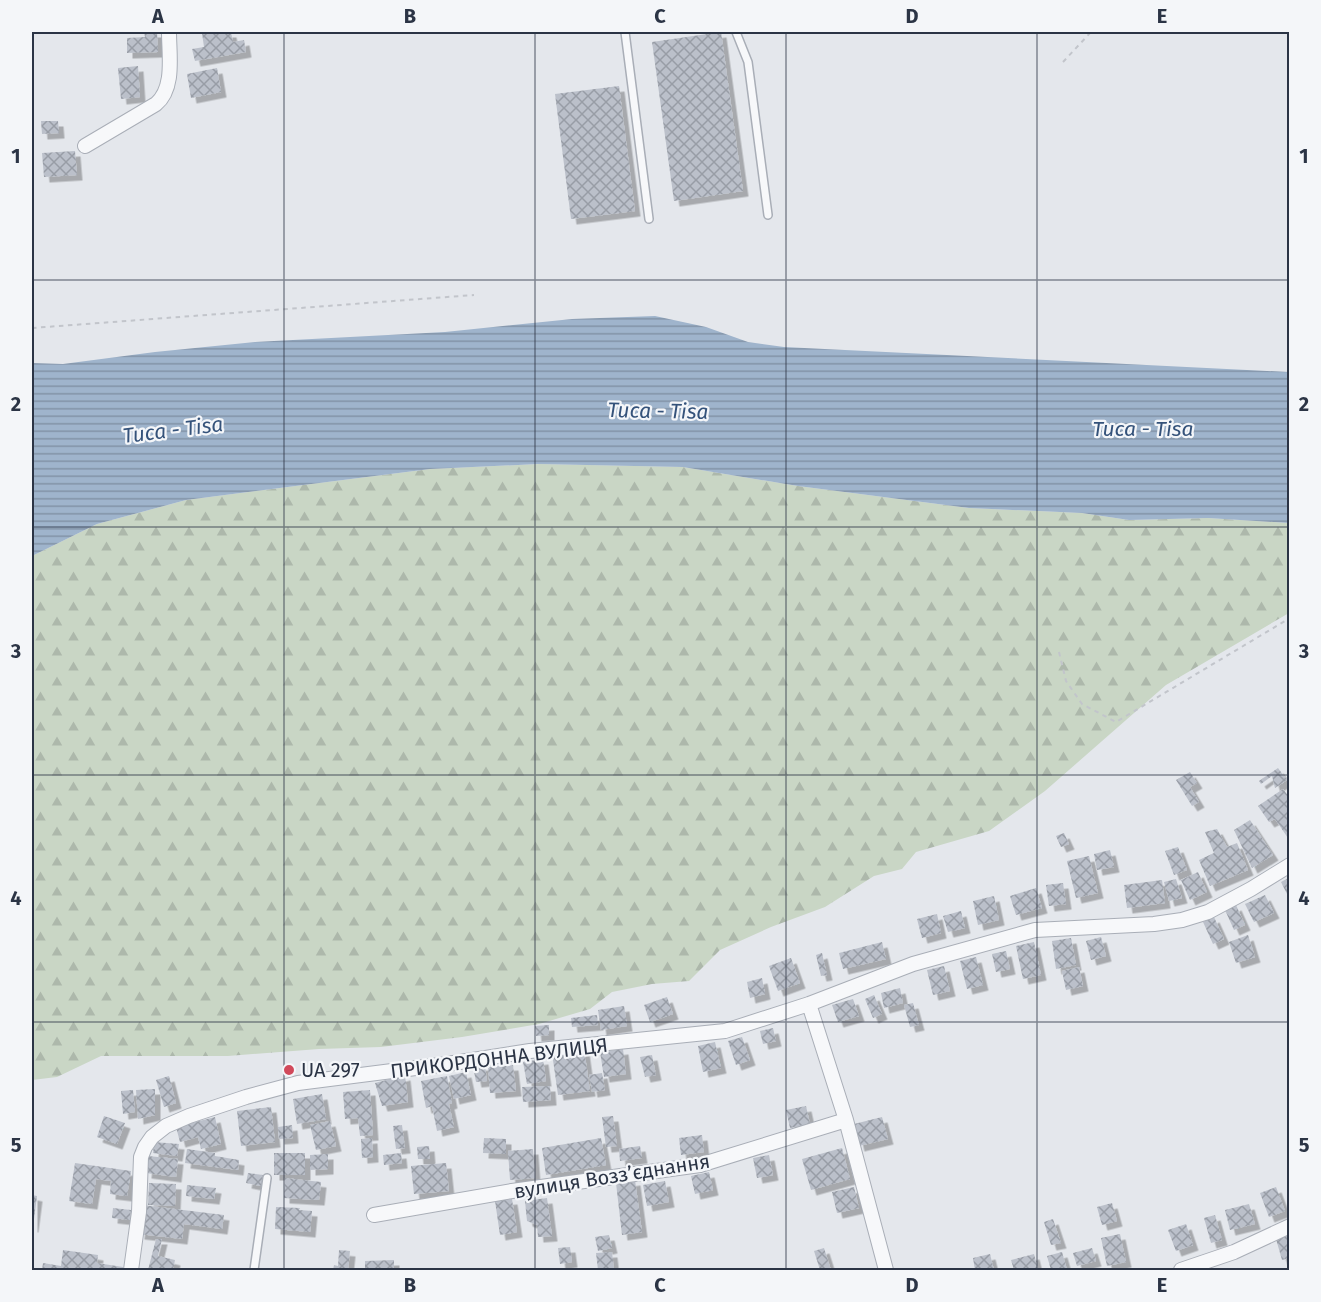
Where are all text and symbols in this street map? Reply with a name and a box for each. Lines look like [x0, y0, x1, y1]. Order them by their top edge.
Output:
text: A [151, 4, 165, 28]
text: B [404, 4, 416, 28]
text: C [654, 4, 666, 28]
text: D [905, 4, 919, 28]
text: E [1157, 4, 1167, 28]
text: 1 [11, 144, 21, 168]
text: 1 [1299, 144, 1309, 168]
text: 2 [11, 392, 21, 416]
text: 2 [1299, 392, 1309, 416]
water label: Тиса - Tisa [607, 397, 709, 425]
water label: Тиса - Tisa [121, 411, 225, 449]
water label: Тиса - Tisa [1093, 416, 1193, 442]
text: 3 [10, 639, 21, 663]
text: 3 [1298, 639, 1309, 663]
text: 4 [10, 886, 22, 910]
text: 4 [1298, 886, 1310, 910]
street label: ПРИКОРДОННА ВУЛИЦЯ [389, 1033, 609, 1083]
place label: UA 297 [301, 1058, 360, 1082]
marker: UA 297 [282, 1063, 296, 1077]
text: 5 [11, 1133, 22, 1157]
text: 5 [1299, 1133, 1310, 1157]
street label: вулиця Воззʼєднання [512, 1149, 712, 1203]
text: A [151, 1273, 165, 1297]
text: B [404, 1273, 416, 1297]
text: C [654, 1273, 666, 1297]
text: D [905, 1273, 919, 1297]
text: E [1157, 1273, 1167, 1297]

